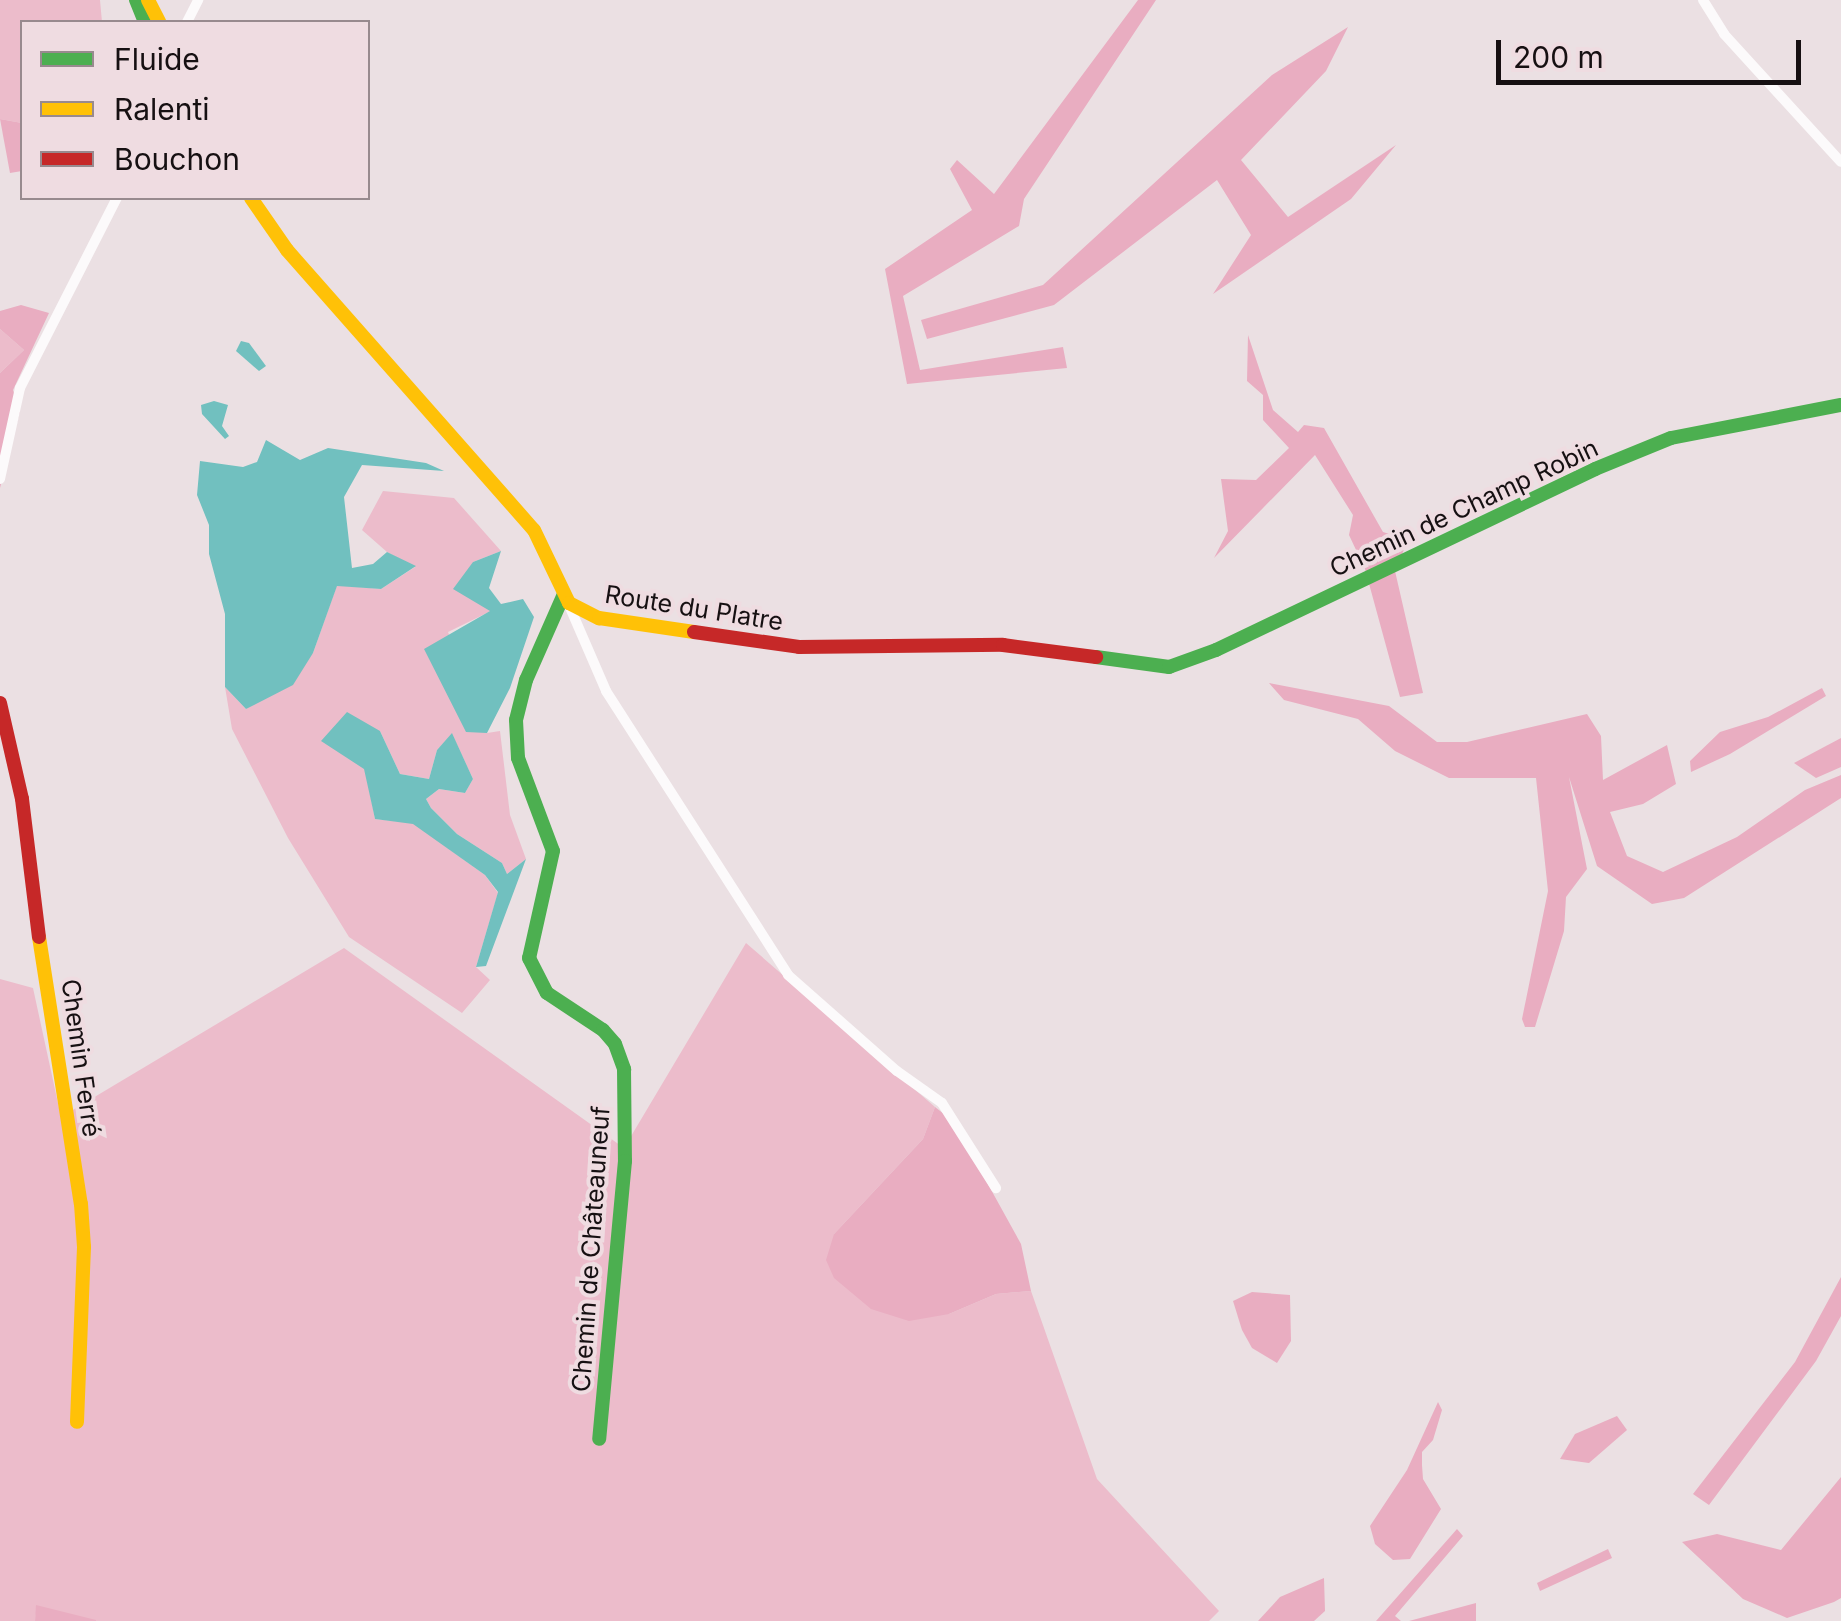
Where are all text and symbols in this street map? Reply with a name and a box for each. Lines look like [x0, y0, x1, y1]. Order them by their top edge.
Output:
legend [20, 20, 370, 200]
scale bar [1501, 20, 1806, 82]
text: 200 m [1513, 39, 1604, 75]
text: Fluide [114, 41, 200, 77]
text: Ralenti [114, 91, 210, 127]
text: Bouchon [114, 141, 240, 177]
street label: Chemin de Champ Robin [1325, 433, 1603, 583]
street label: Route du Platre [603, 579, 785, 637]
street label: Chemin Ferré [55, 977, 107, 1139]
street label: Chemin de Châteauneuf [566, 1105, 616, 1393]

